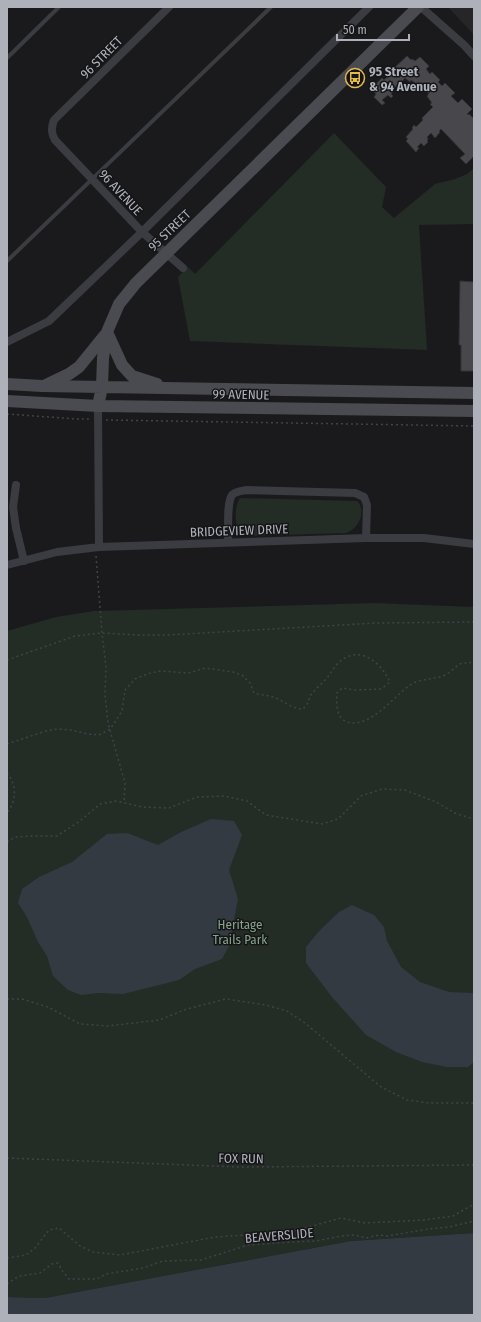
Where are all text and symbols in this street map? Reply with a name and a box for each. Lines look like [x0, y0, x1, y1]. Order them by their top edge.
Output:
scale bar [337, 16, 409, 42]
text: 50 m [343, 23, 367, 37]
street label: 96 STREET [77, 33, 126, 82]
place label: 95 Street & 94 Avenue [369, 64, 437, 94]
bus stop icon: 95 Street & 94 Avenue [344, 67, 366, 89]
street label: 96 AVENUE [96, 166, 145, 218]
street label: 95 STREET [145, 207, 194, 254]
street label: 99 AVENUE [213, 387, 269, 402]
street label: BRIDGEVIEW DRIVE [190, 521, 288, 540]
park label: Heritage Trails Park [213, 917, 268, 947]
street label: FOX RUN [218, 1151, 264, 1166]
street label: BEAVERSLIDE [244, 1225, 314, 1246]

